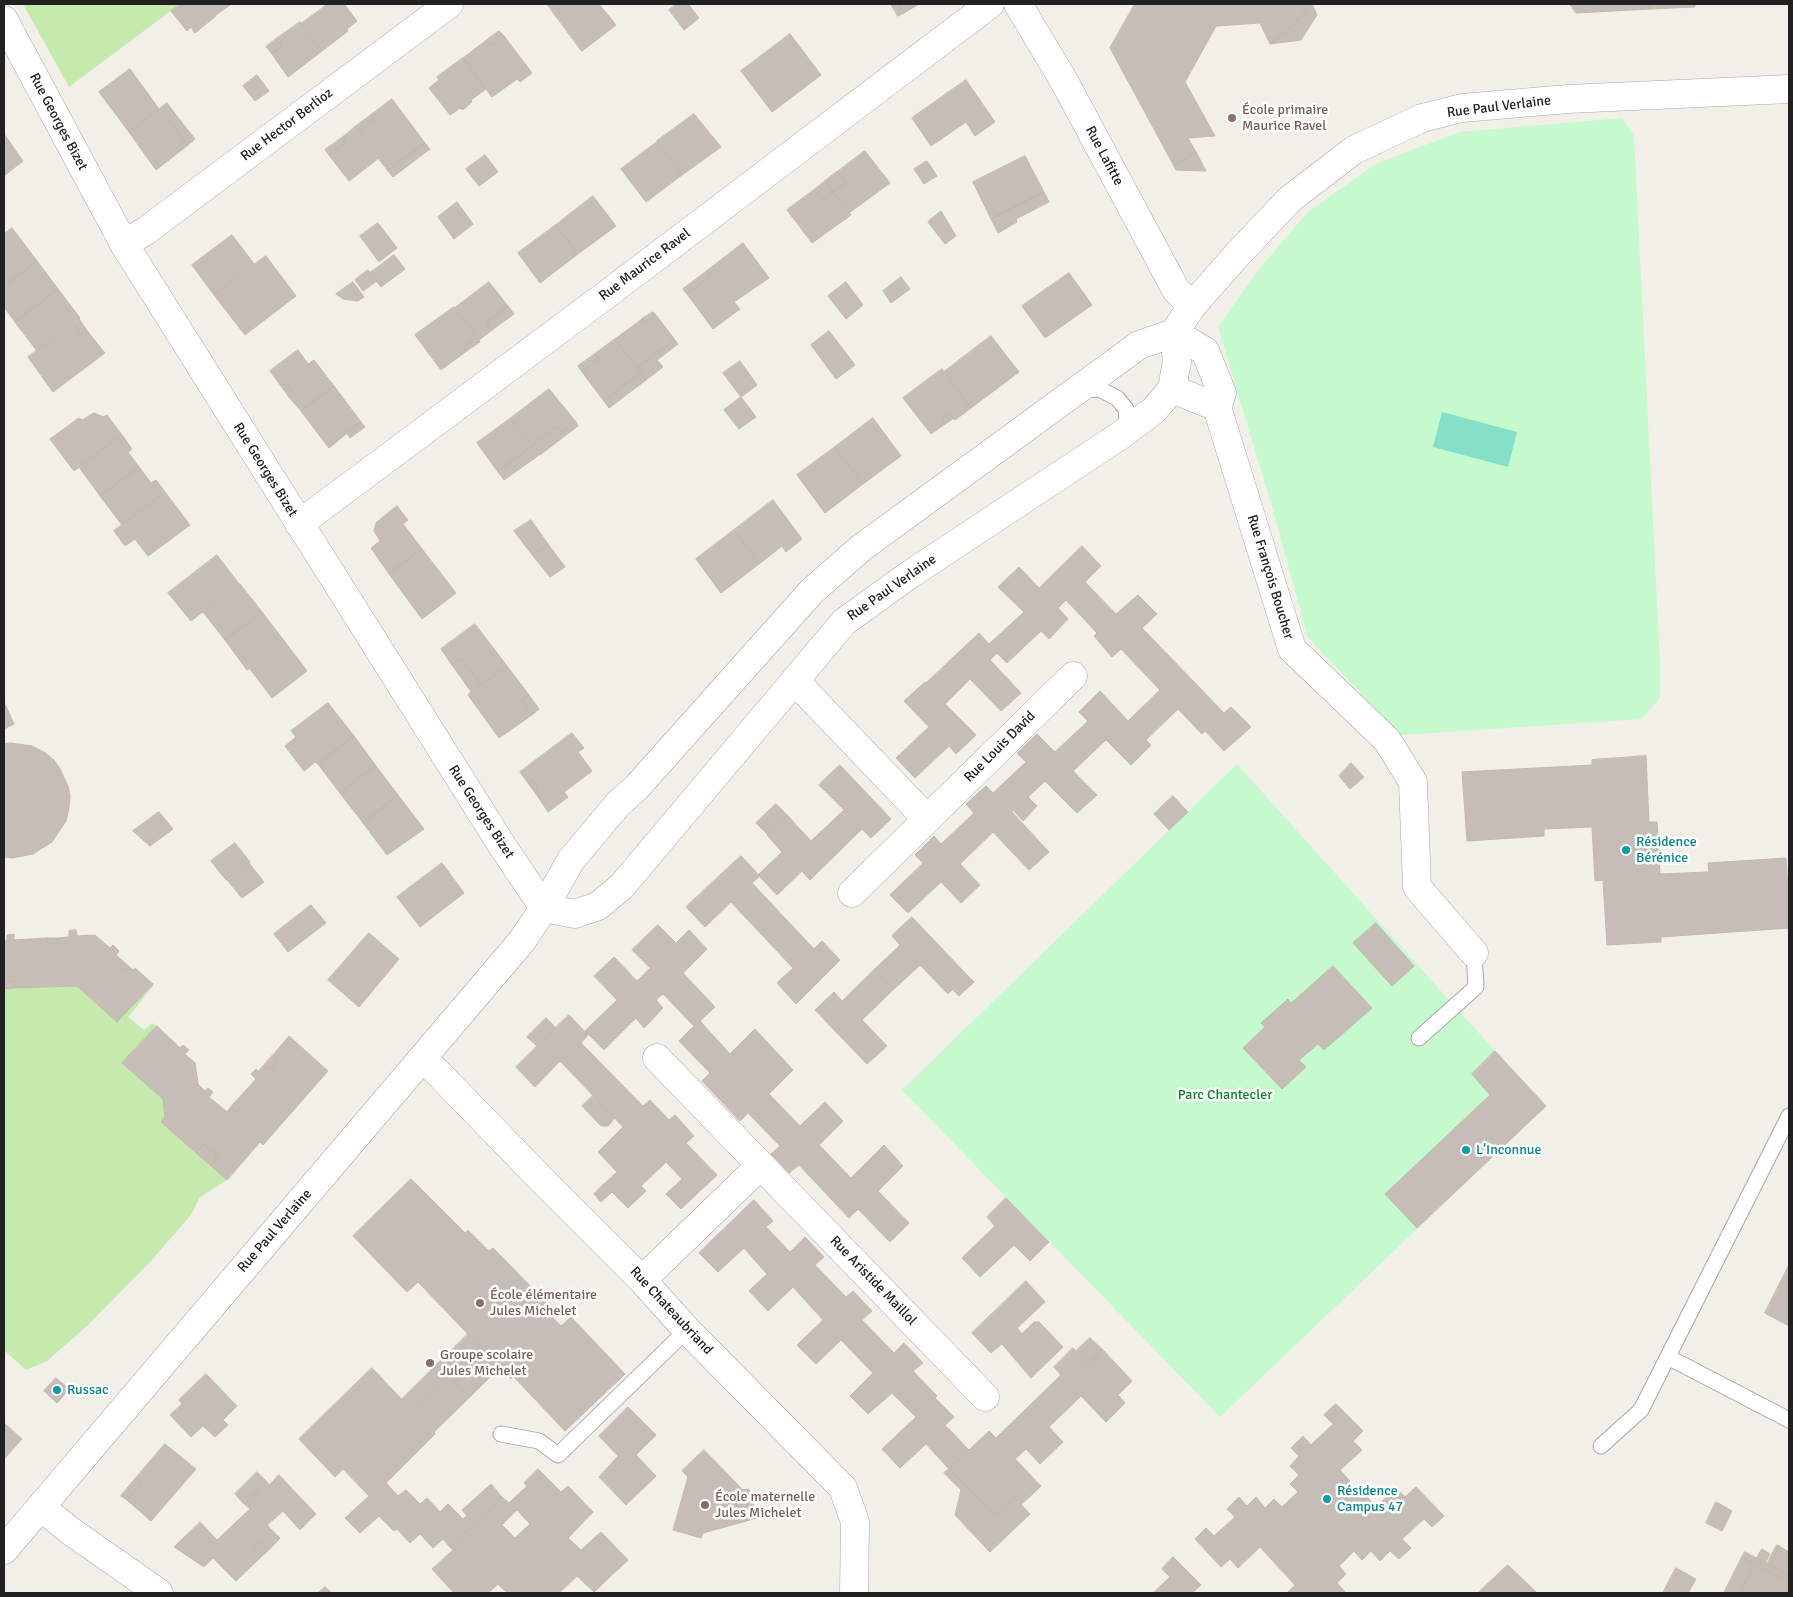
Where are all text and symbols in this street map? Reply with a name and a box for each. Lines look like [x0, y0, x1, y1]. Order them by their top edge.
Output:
street label: Rue Georges Bizet [25, 70, 91, 174]
street label: Rue Hector Berlioz [238, 85, 336, 165]
street label: Rue Paul Verlaine [1446, 92, 1552, 122]
place label: École primaire Maurice Ravel [1242, 102, 1328, 134]
marker: École primaire Maurice Ravel [1226, 112, 1238, 124]
street label: Rue Lafitte [1081, 123, 1127, 189]
street label: Rue Maurice Ravel [596, 225, 694, 305]
street label: Rue Georges Bizet [229, 420, 301, 520]
street label: Rue François Boucher [1243, 513, 1297, 641]
street label: Rue Paul Verlaine [844, 551, 940, 625]
street label: Rue Louis David [961, 708, 1039, 786]
street label: Rue Georges Bizet [445, 762, 517, 862]
place label: Résidence Bérénice [1636, 834, 1697, 866]
marker: Résidence Bérénice [1620, 844, 1632, 856]
park label: Parc Chantecler [1178, 1087, 1272, 1103]
place label: L'Inconnue [1476, 1142, 1541, 1158]
marker: L'Inconnue [1460, 1144, 1472, 1156]
street label: Rue Paul Verlaine [234, 1186, 316, 1276]
street label: Rue Aristide Maillol [826, 1233, 920, 1329]
street label: Rue Chateaubriand [626, 1264, 716, 1358]
place label: École élémentaire Jules Michelet [490, 1287, 597, 1320]
marker: École élémentaire Jules Michelet [474, 1297, 486, 1309]
place label: Groupe scolaire Jules Michelet [440, 1347, 533, 1380]
marker: Groupe scolaire Jules Michelet [424, 1357, 436, 1369]
place label: Russac [67, 1382, 109, 1398]
marker: Russac [51, 1384, 63, 1396]
place label: Résidence Campus 47 [1337, 1483, 1403, 1515]
place label: École maternelle Jules Michelet [715, 1489, 815, 1521]
marker: Résidence Campus 47 [1321, 1493, 1333, 1505]
marker: École maternelle Jules Michelet [699, 1499, 711, 1511]

